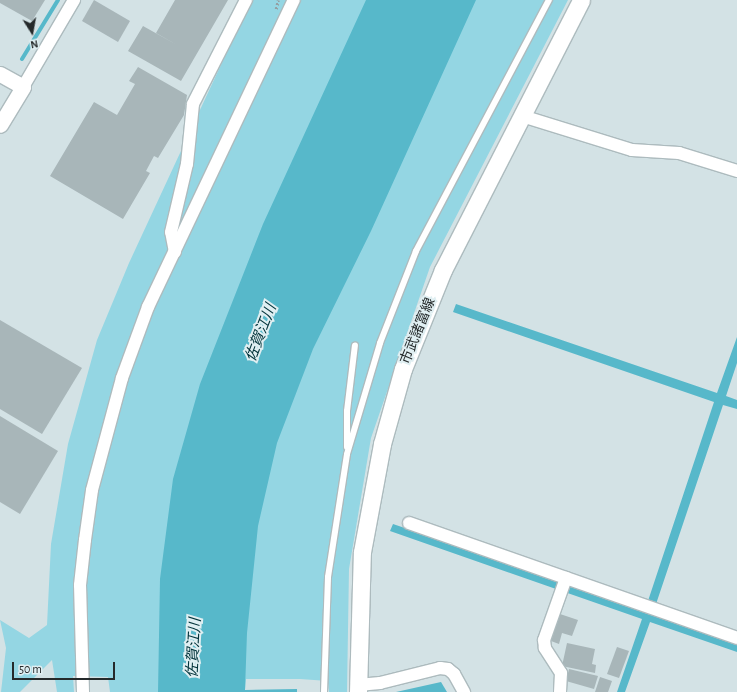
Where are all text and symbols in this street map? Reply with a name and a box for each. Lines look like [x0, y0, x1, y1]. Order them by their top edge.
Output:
north arrow [12, 12, 52, 52]
text: N [30, 38, 39, 50]
street label: 市武諸富線 [397, 295, 439, 367]
water label: 佐賀江川 [242, 302, 280, 364]
water label: 佐賀江川 [183, 618, 205, 678]
scale bar [14, 654, 117, 680]
text: 50 m [19, 663, 42, 675]

